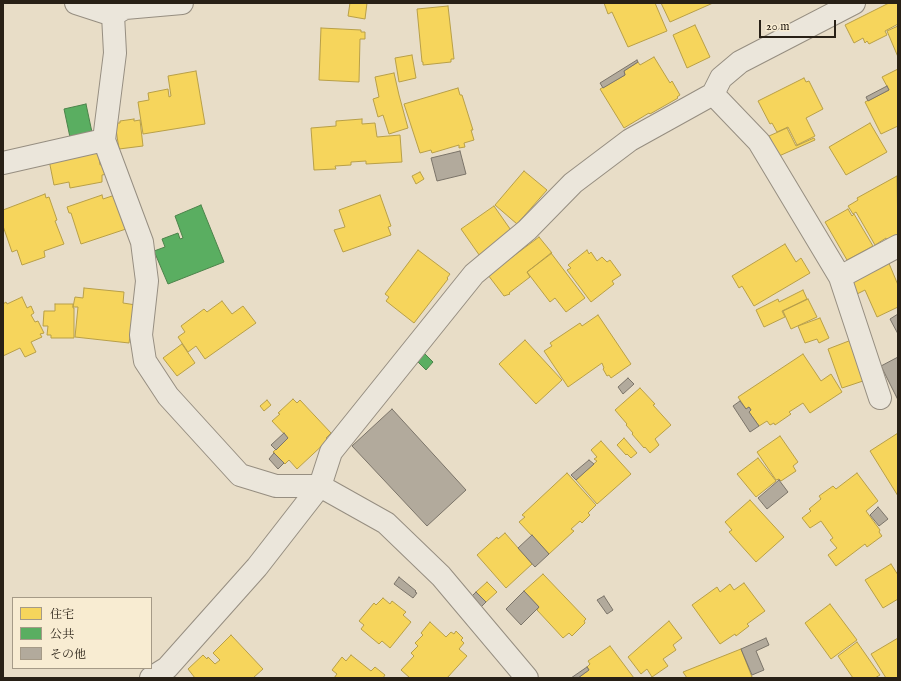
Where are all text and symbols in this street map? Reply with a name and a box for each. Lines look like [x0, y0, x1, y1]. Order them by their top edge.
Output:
scale bar [761, 12, 838, 38]
text: 20 m [766, 19, 789, 34]
legend [12, 597, 152, 669]
text: 住宅 [50, 607, 74, 622]
text: 公共 [50, 627, 74, 642]
text: その他 [50, 647, 86, 662]

